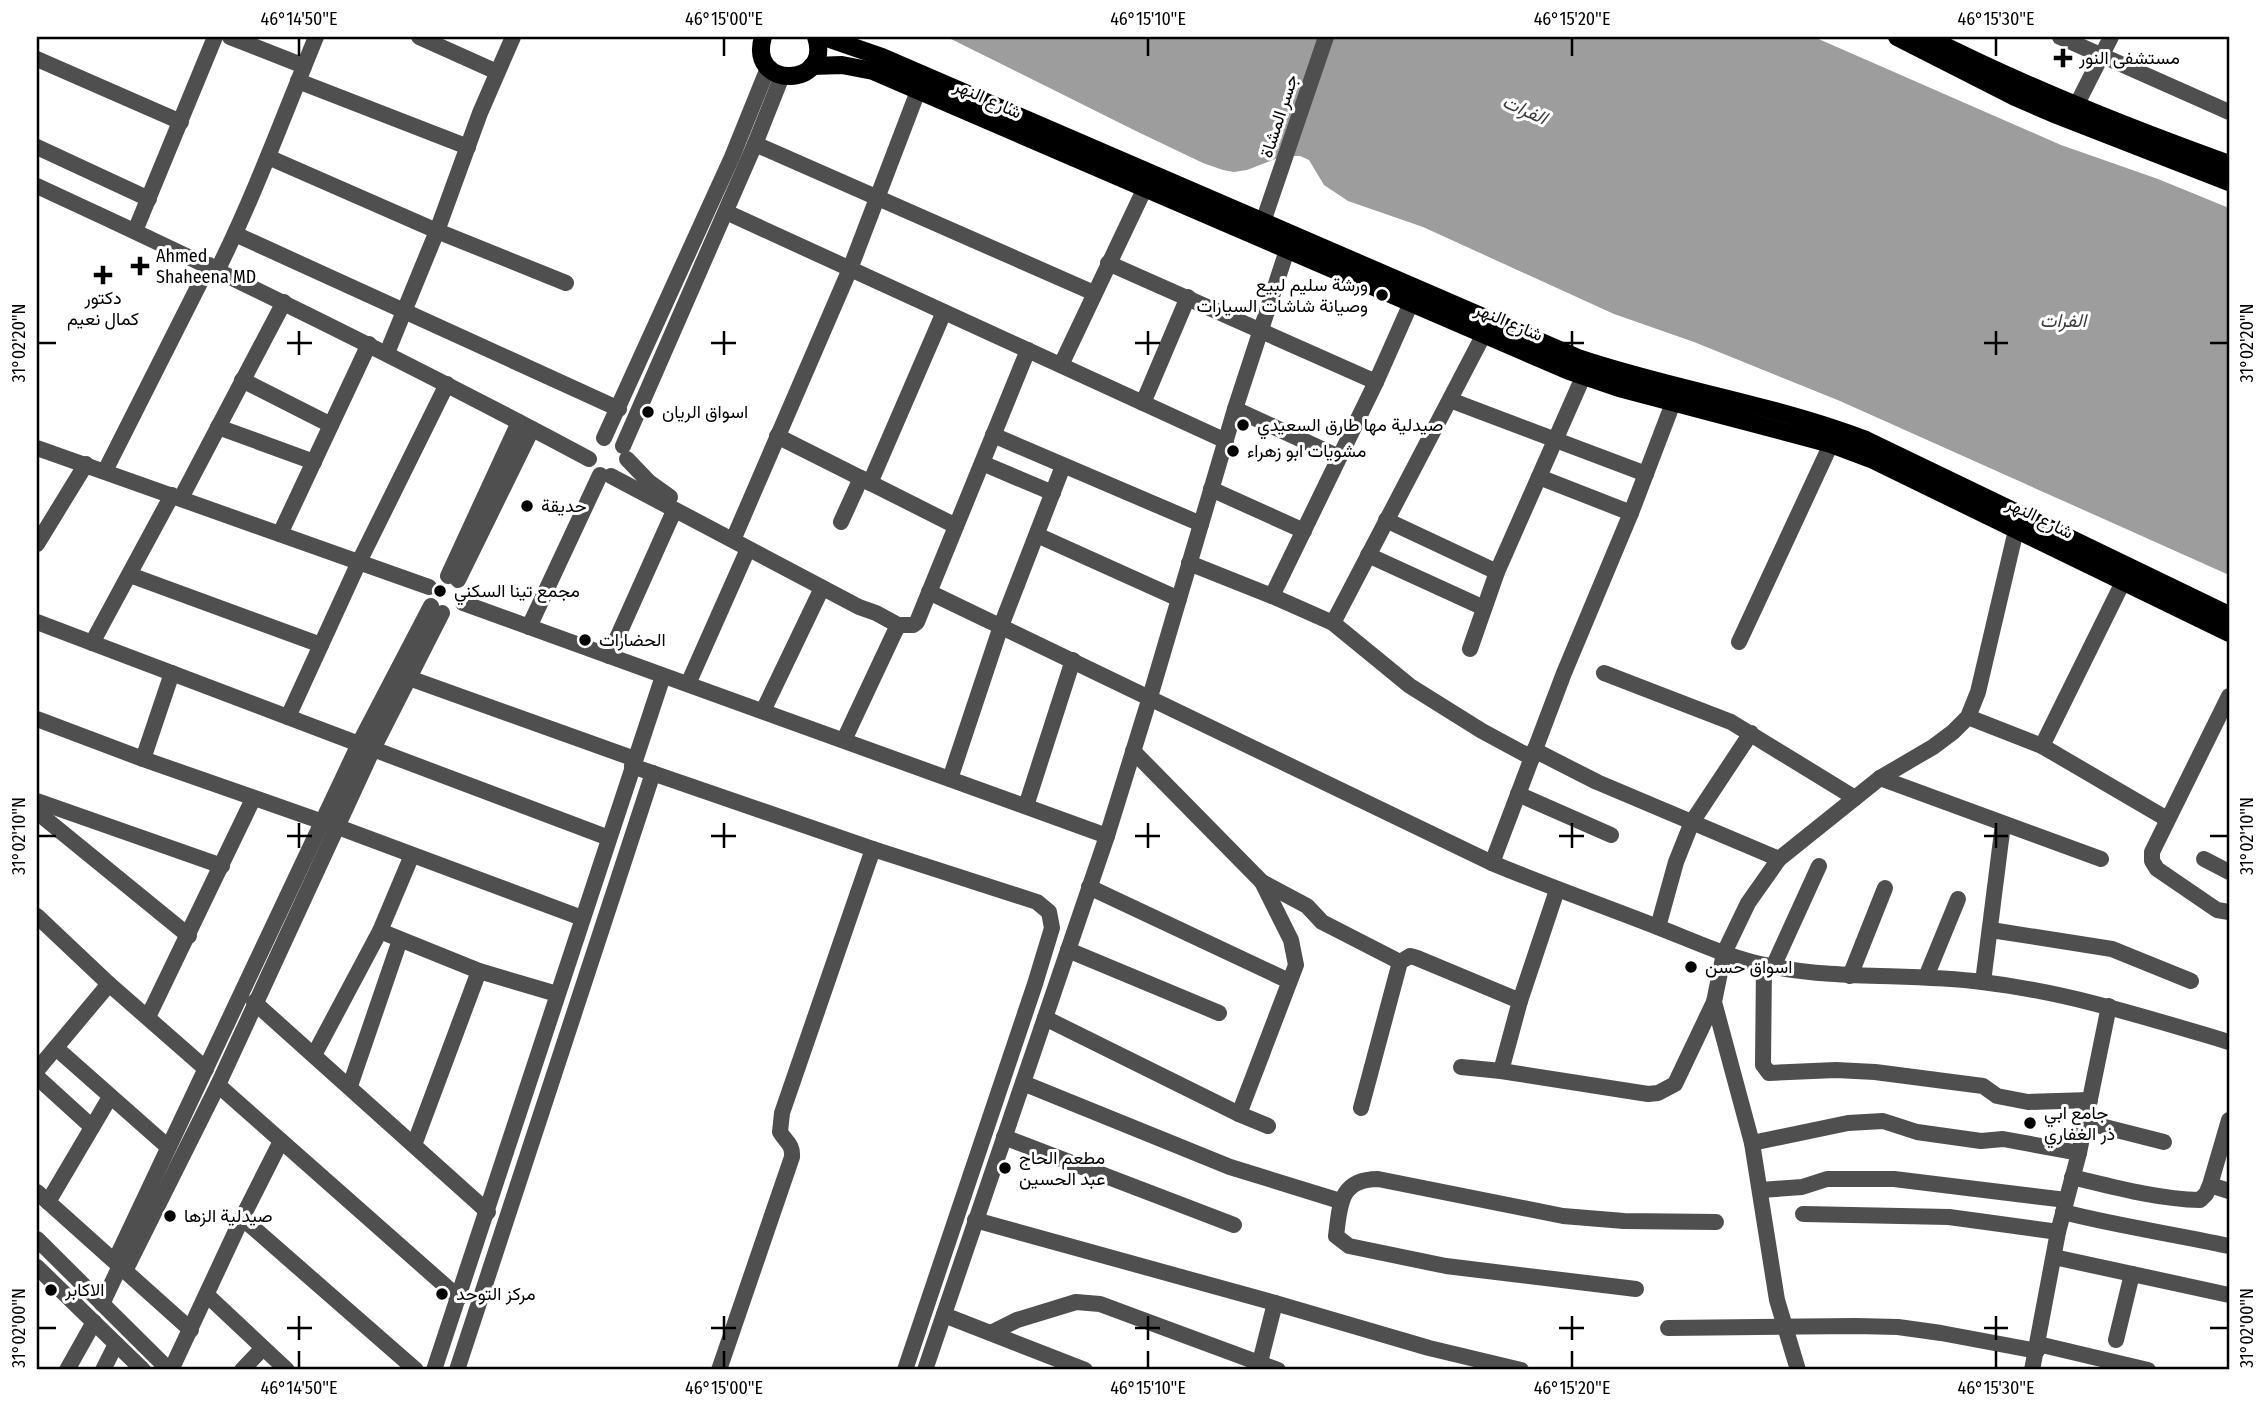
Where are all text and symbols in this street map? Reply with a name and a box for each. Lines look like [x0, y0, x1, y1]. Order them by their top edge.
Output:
text: 46°14'50"E [260, 8, 338, 30]
text: 46°15'00"E [685, 8, 763, 30]
text: 46°15'10"E [1110, 8, 1186, 30]
text: 46°15'20"E [1534, 8, 1610, 30]
text: 46°15'30"E [1958, 8, 2034, 30]
place label: مستشفى النور [2078, 47, 2180, 69]
marker: مستشفى النور [2053, 48, 2073, 68]
street label: جسر المشاة [1255, 72, 1303, 160]
street label: شارع النهر [949, 74, 1025, 125]
water label: الفرات [1499, 90, 1553, 130]
place label: Ahmed Shaheena MD [156, 245, 256, 288]
marker: Ahmed Shaheena MD [130, 256, 150, 276]
marker: دكتور كمال نعيم [93, 265, 113, 285]
place label: ورشة سليم لبيع وصيانة شاشات السيارات [1197, 274, 1368, 317]
place label: دكتور كمال نعيم [67, 287, 139, 331]
marker: ورشة سليم لبيع وصيانة شاشات السيارات [1374, 287, 1390, 303]
street label: شارع النهر [1470, 297, 1546, 347]
text: 31°02'20"N [8, 304, 30, 382]
text: 31°02'20"N [2236, 304, 2258, 382]
water label: الفرات [2040, 309, 2089, 332]
place label: اسواق الريان [662, 401, 748, 423]
marker: اسواق الريان [640, 404, 656, 420]
place label: صيدلية مها طارق السعيدي [1257, 414, 1443, 440]
marker: صيدلية مها طارق السعيدي [1235, 417, 1251, 433]
place label: مشويات ابو زهراء [1247, 440, 1366, 462]
marker: مشويات ابو زهراء [1225, 443, 1241, 459]
street label: شارع النهر [2002, 492, 2077, 545]
place label: حديقة [541, 495, 587, 517]
marker: حديقة [519, 498, 535, 514]
place label: مجمع تينا السكني [454, 580, 580, 606]
marker: مجمع تينا السكني [432, 583, 448, 599]
place label: الحضارات [599, 629, 666, 651]
marker: الحضارات [577, 632, 593, 648]
text: 31°02'10"N [8, 797, 30, 875]
text: 31°02'10"N [2236, 797, 2258, 875]
place label: اسواق حسن [1705, 956, 1792, 978]
marker: اسواق حسن [1683, 959, 1699, 975]
place label: جامع ابي ذر الغفاري [2044, 1102, 2115, 1149]
marker: جامع ابي ذر الغفاري [2022, 1115, 2038, 1131]
place label: مطعم الحاج عبد الحسين [1019, 1147, 1105, 1190]
marker: مطعم الحاج عبد الحسين [997, 1160, 1013, 1176]
place label: صيدلية الزها [184, 1205, 273, 1227]
marker: صيدلية الزها [162, 1208, 178, 1224]
place label: الاكابر [64, 1279, 104, 1301]
marker: الاكابر [43, 1282, 59, 1298]
place label: مركز التوحد [456, 1283, 536, 1305]
marker: مركز التوحد [434, 1286, 450, 1302]
text: 31°02'00"N [8, 1288, 30, 1368]
text: 31°02'00"N [2236, 1288, 2258, 1368]
text: 46°14'50"E [260, 1377, 338, 1399]
text: 46°15'00"E [685, 1377, 763, 1399]
text: 46°15'10"E [1110, 1377, 1186, 1399]
text: 46°15'20"E [1534, 1377, 1610, 1399]
text: 46°15'30"E [1958, 1377, 2034, 1399]

